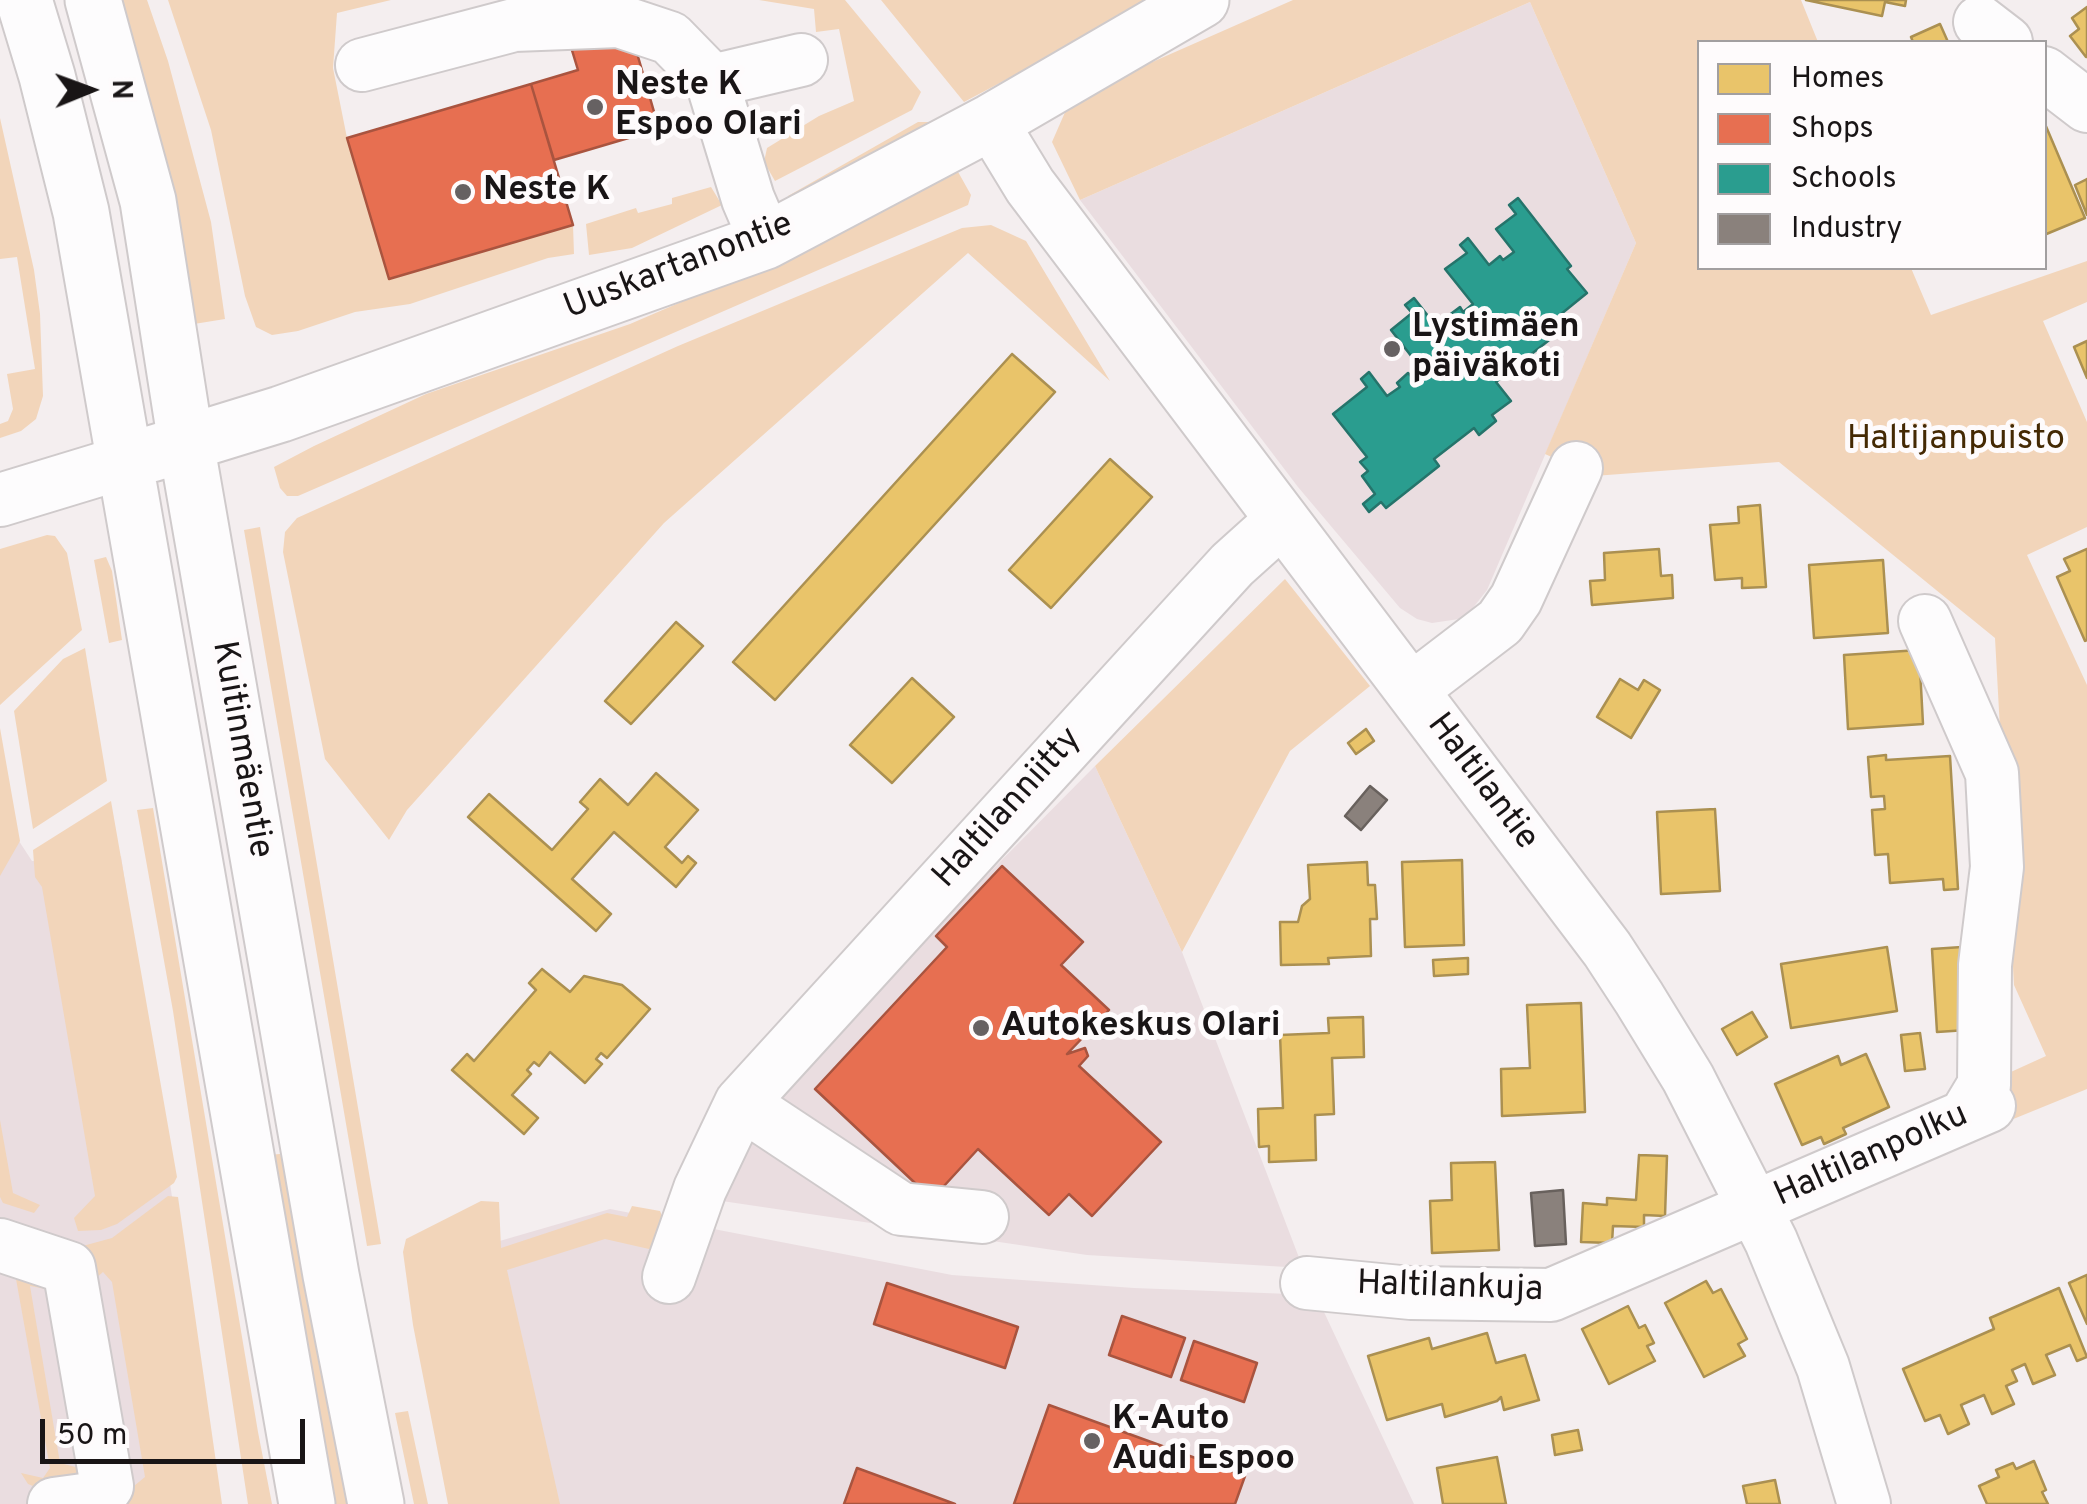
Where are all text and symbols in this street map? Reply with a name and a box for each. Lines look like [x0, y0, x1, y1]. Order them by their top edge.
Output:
north arrow [40, 40, 140, 140]
legend [1697, 40, 2047, 270]
text: Homes [1791, 61, 1884, 98]
place label: Neste K Espoo Olari [615, 66, 802, 148]
text: N [102, 79, 138, 100]
marker: Neste K Espoo Olari [584, 96, 606, 118]
text: Shops [1791, 111, 1874, 148]
text: Schools [1791, 161, 1897, 198]
place label: Neste K [483, 171, 611, 213]
marker: Neste K [452, 181, 474, 203]
street label: Uuskartanontie [559, 205, 799, 331]
text: Industry [1791, 211, 1902, 248]
place label: Lystimäen päiväkoti [1412, 308, 1580, 390]
marker: Lystimäen päiväkoti [1381, 338, 1403, 360]
park label: Haltijanpuisto [1847, 420, 2065, 462]
street label: Kuitinmäentie [200, 638, 280, 862]
street label: Haltilantie [1416, 707, 1546, 859]
street label: Haltilanniitty [926, 720, 1092, 898]
place label: Autokeskus Olari [1001, 1007, 1281, 1049]
marker: Autokeskus Olari [970, 1017, 992, 1039]
street label: Haltilanpolku [1769, 1096, 1975, 1218]
street label: Haltilankuja [1356, 1265, 1544, 1313]
scale bar [45, 1399, 310, 1461]
place label: K-Auto Audi Espoo [1112, 1400, 1295, 1482]
text: 50 m [57, 1418, 127, 1455]
marker: K-Auto Audi Espoo [1081, 1430, 1103, 1452]

